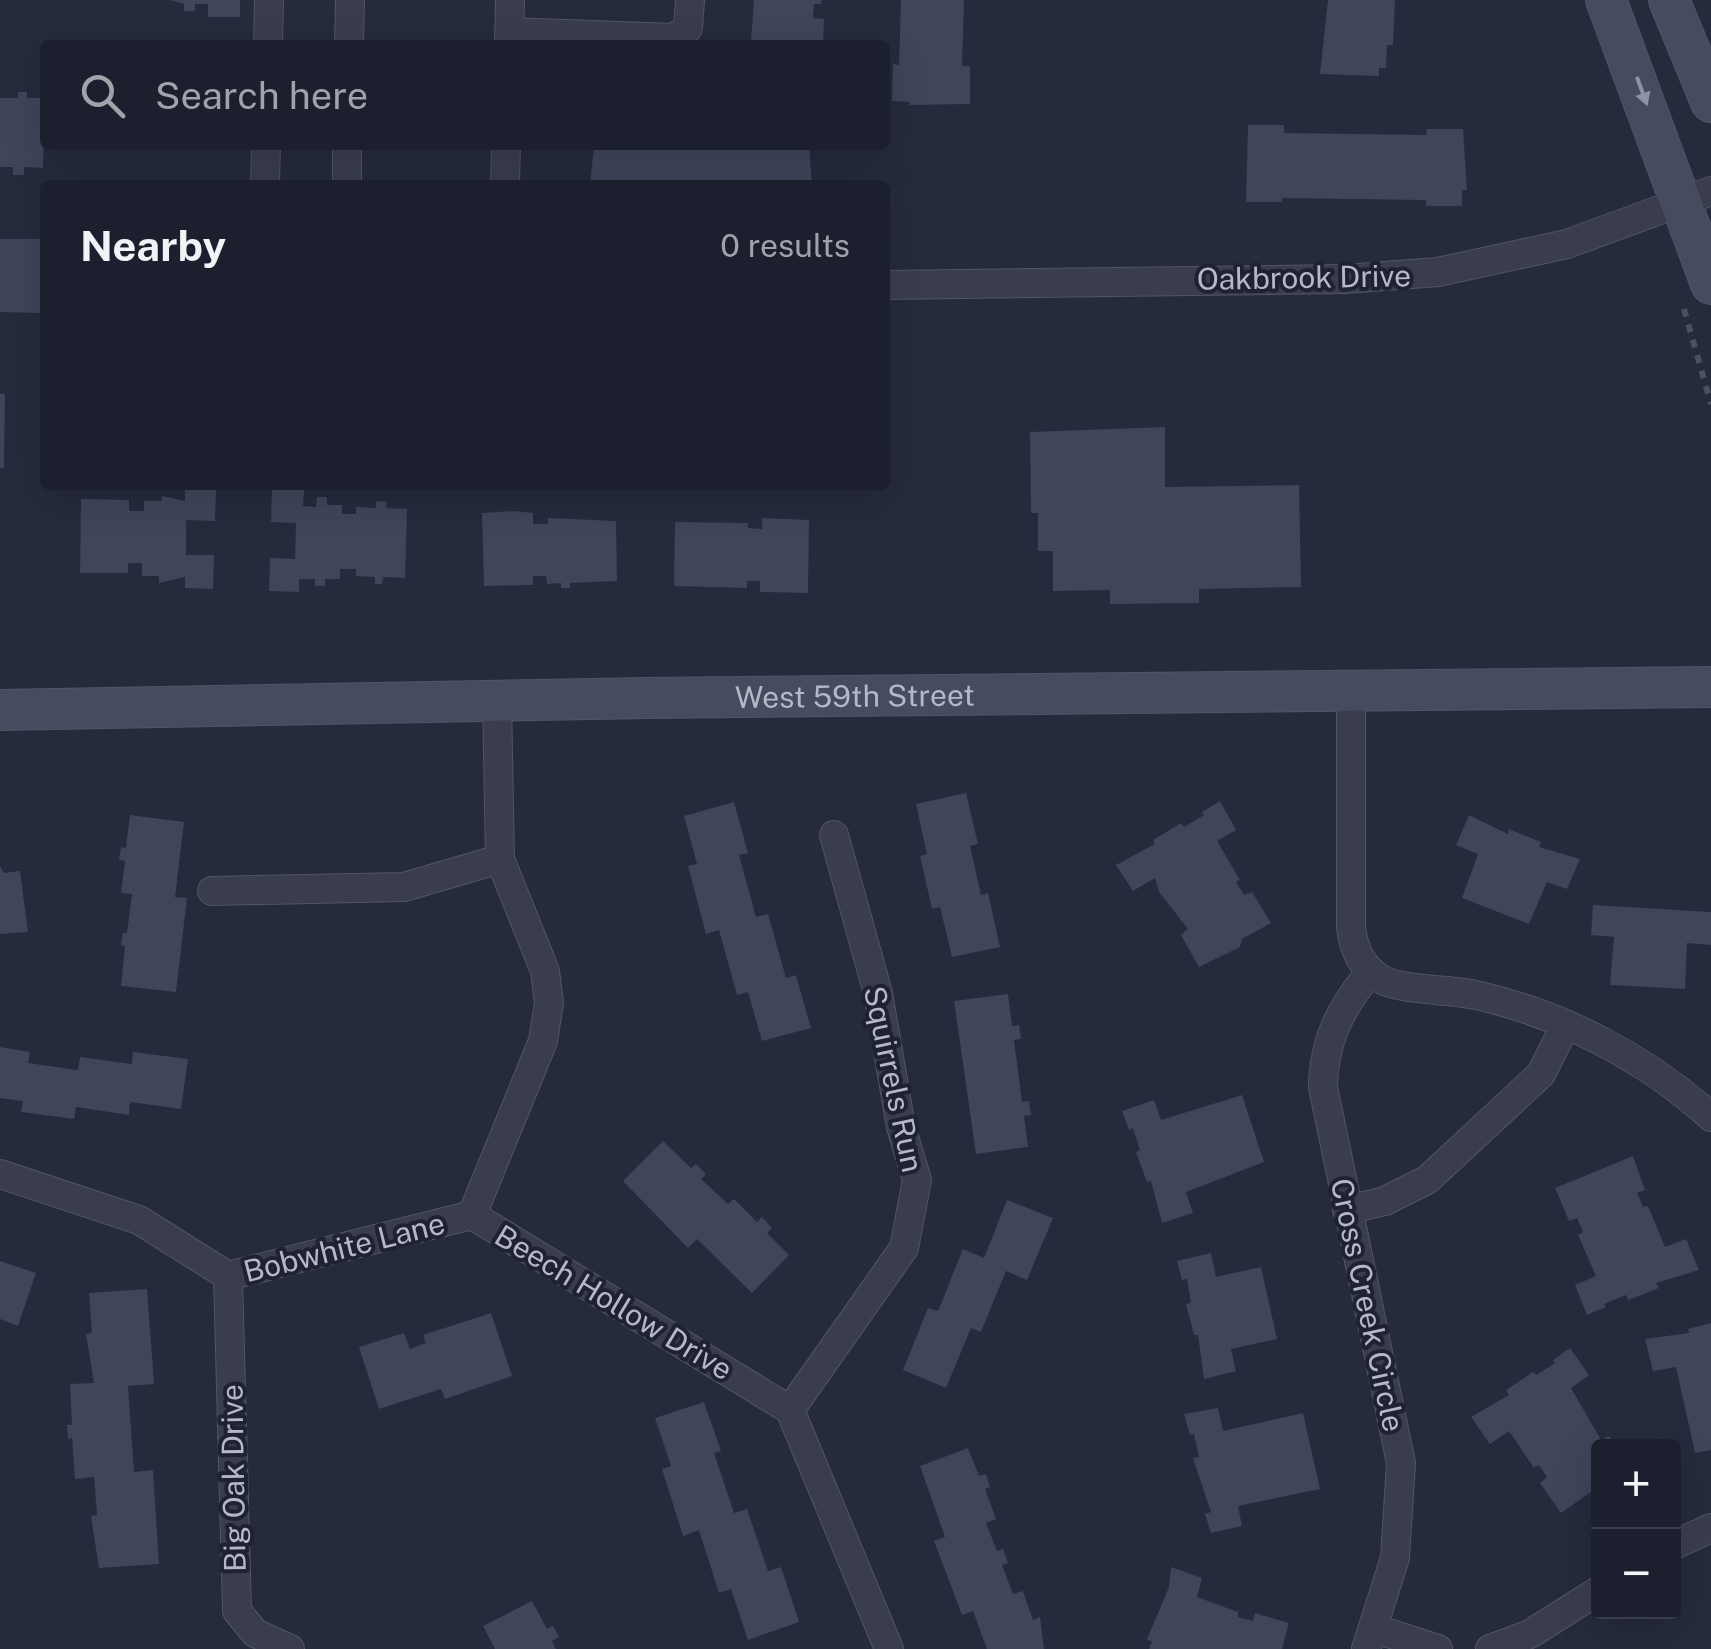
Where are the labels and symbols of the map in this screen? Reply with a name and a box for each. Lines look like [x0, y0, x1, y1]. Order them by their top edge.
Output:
one-way arrow [1635, 76, 1650, 106]
street label: Oakbrook Drive [1197, 257, 1411, 297]
street label: West 59th Street [735, 677, 975, 715]
street label: Squirrels Run [857, 983, 931, 1175]
street label: Cross Creek Circle [1324, 1175, 1412, 1435]
street label: Bobwhite Lane [240, 1205, 448, 1289]
street label: Beech Hollow Drive [489, 1217, 739, 1387]
street label: Big Oak Drive [213, 1384, 253, 1572]

